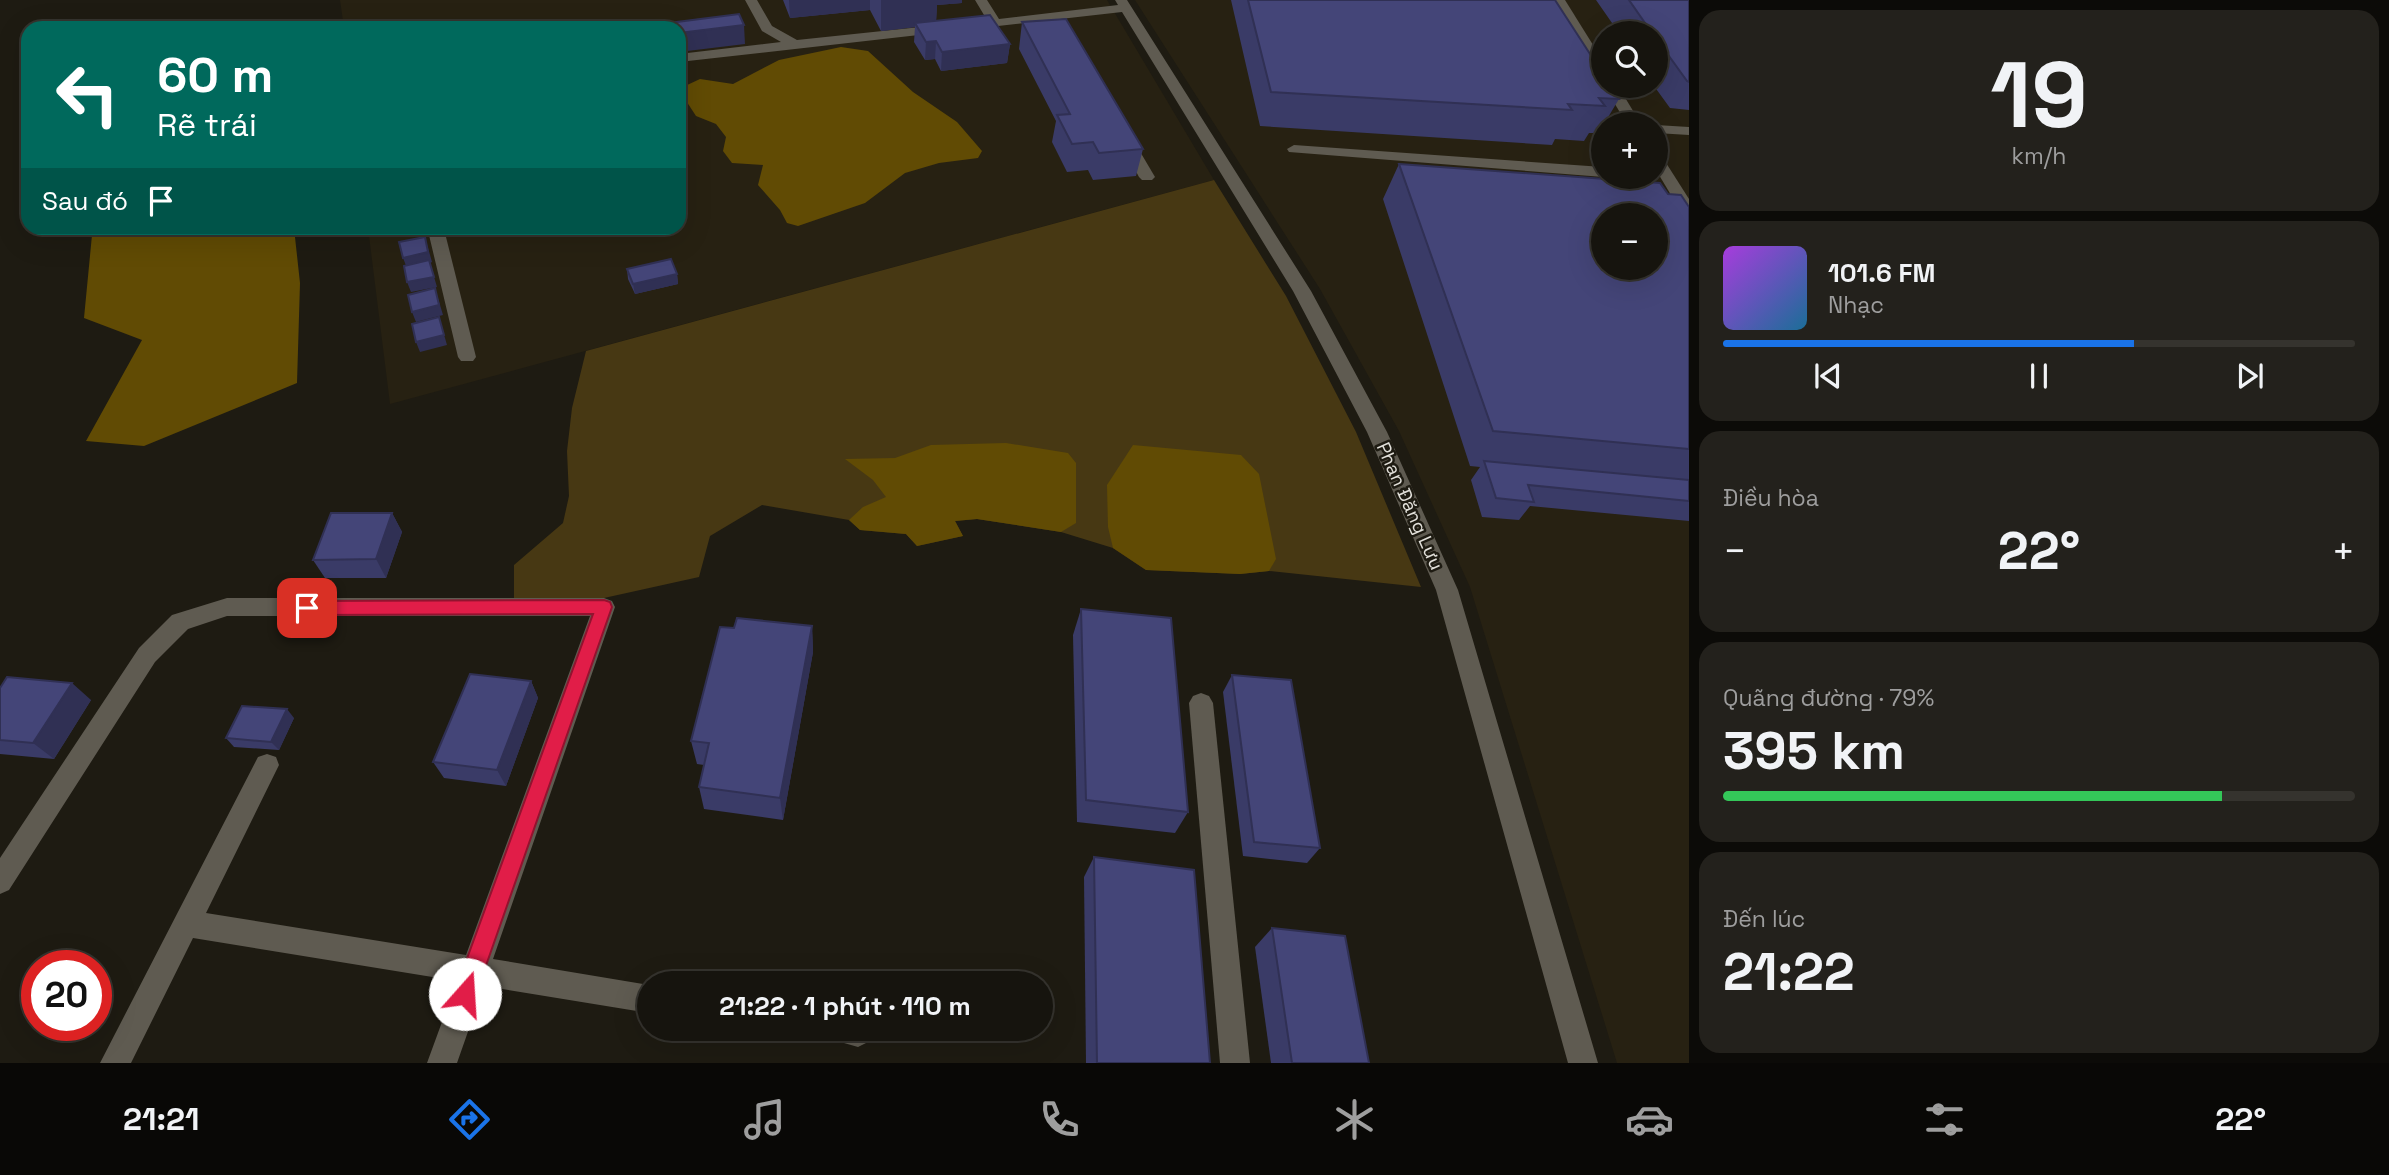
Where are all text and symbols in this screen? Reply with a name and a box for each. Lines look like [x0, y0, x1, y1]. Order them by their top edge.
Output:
map controls [1591, 21, 1668, 280]
button: search [1591, 21, 1668, 98]
text: 19 [1990, 37, 2088, 154]
text: 60 m [157, 44, 273, 106]
icon: left [42, 49, 133, 140]
text: Rẽ trái [157, 105, 257, 145]
button: + [1591, 112, 1668, 189]
text: km/h [2012, 141, 2066, 171]
icon: arrive [142, 182, 180, 220]
text: Sau đó [42, 184, 128, 218]
button: − [1591, 203, 1668, 280]
text: 101.6 FM [1828, 256, 1935, 290]
text: Nhạc [1828, 290, 1884, 320]
icon: previous [1809, 357, 1847, 395]
icon: pause [2020, 357, 2058, 395]
icon: next [2231, 357, 2269, 395]
street label: Phan Đăng Lưu [1371, 438, 1449, 574]
text: Điều hòa [1723, 483, 1819, 513]
text: 22° [1998, 518, 2080, 584]
text: − [1723, 527, 1747, 575]
text: + [2331, 527, 2355, 575]
pin [277, 578, 337, 638]
icon: arrive [288, 589, 326, 627]
text: Quãng đường · 79% [1723, 683, 1934, 713]
text: 395 km [1723, 718, 1905, 784]
text: Đến lúc [1723, 904, 1805, 934]
text: 21:22 [1723, 939, 1855, 1005]
speed limit sign: 20 [21, 950, 112, 1041]
position arrow [428, 957, 502, 1031]
text: 21:22 · 1 phút · 110 m [719, 989, 971, 1023]
icon: directions [445, 1095, 494, 1144]
icon: music [740, 1095, 789, 1144]
icon: phone [1035, 1095, 1084, 1144]
icon: climate [1330, 1095, 1379, 1144]
icon: car [1625, 1095, 1674, 1144]
icon: filters [1920, 1095, 1969, 1144]
text: 21:21 [123, 1099, 199, 1139]
text: 22° [2215, 1099, 2266, 1139]

